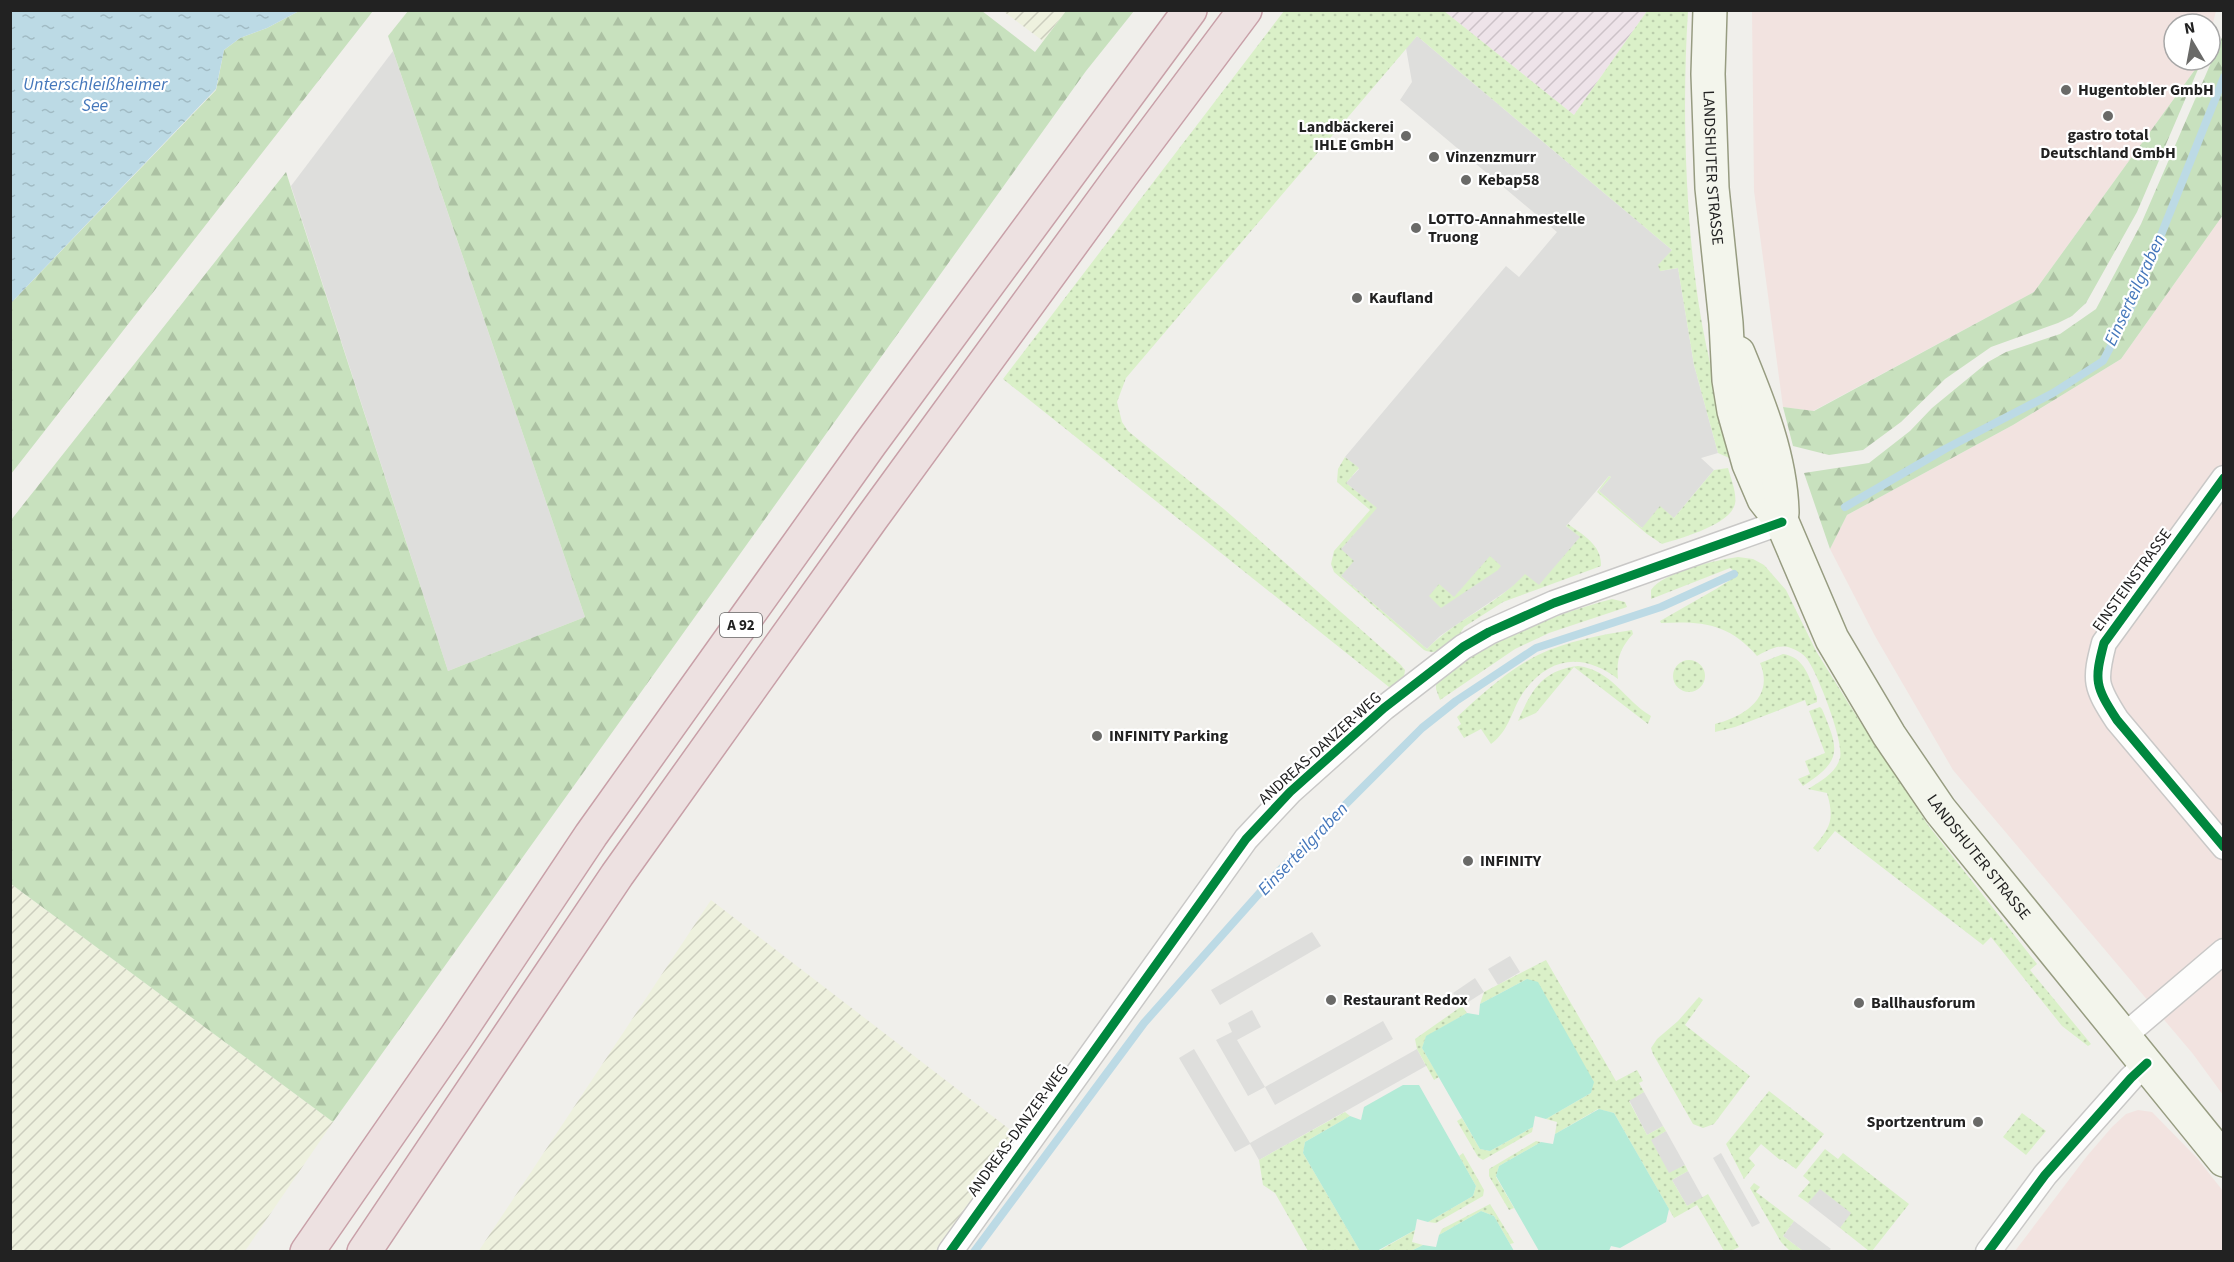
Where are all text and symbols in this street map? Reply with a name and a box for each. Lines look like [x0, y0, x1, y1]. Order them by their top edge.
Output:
north arrow [2162, 12, 2222, 72]
text: N [2182, 16, 2197, 40]
water label: Unterschleißheimer See [23, 72, 168, 118]
place label: Hugentobler GmbH [2078, 79, 2214, 101]
marker: Hugentobler GmbH [2059, 83, 2073, 97]
street label: LANDSHUTER STRASSE [1698, 90, 1729, 246]
marker: gastro total Deutschland GmbH [2101, 109, 2115, 123]
place label: Landbäckerei IHLE GmbH [1299, 116, 1394, 156]
place label: gastro total Deutschland GmbH [2040, 124, 2176, 164]
marker: Landbäckerei IHLE GmbH [1399, 129, 1413, 143]
place label: Vinzenzmurr [1445, 146, 1537, 168]
marker: Vinzenzmurr [1427, 150, 1441, 164]
place label: Kebap58 [1478, 169, 1539, 191]
marker: Kebap58 [1459, 173, 1473, 187]
place label: LOTTO-Annahmestelle Truong [1428, 208, 1585, 248]
marker: LOTTO-Annahmestelle Truong [1409, 221, 1423, 235]
water label: Einserteilgraben [2098, 230, 2172, 350]
place label: Kaufland [1369, 287, 1433, 309]
marker: Kaufland [1350, 291, 1364, 305]
street label: EINSTEINSTRASSE [2087, 524, 2177, 636]
road number: A 92 [720, 613, 762, 637]
street label: ANDREAS-DANZER-WEG [1254, 687, 1386, 809]
place label: INFINITY Parking [1109, 725, 1228, 747]
marker: INFINITY Parking [1090, 729, 1104, 743]
street label: LANDSHUTER STRASSE [1921, 790, 2036, 924]
water label: Einserteilgraben [1252, 797, 1354, 901]
place label: INFINITY [1480, 850, 1542, 872]
marker: INFINITY [1461, 854, 1475, 868]
place label: Restaurant Redox [1343, 989, 1468, 1011]
place label: Ballhausforum [1871, 992, 1975, 1014]
marker: Restaurant Redox [1324, 993, 1338, 1007]
marker: Ballhausforum [1852, 996, 1866, 1010]
street label: ANDREAS-DANZER-WEG [962, 1059, 1074, 1201]
place label: Sportzentrum [1867, 1111, 1966, 1133]
marker: Sportzentrum [1971, 1115, 1985, 1129]

